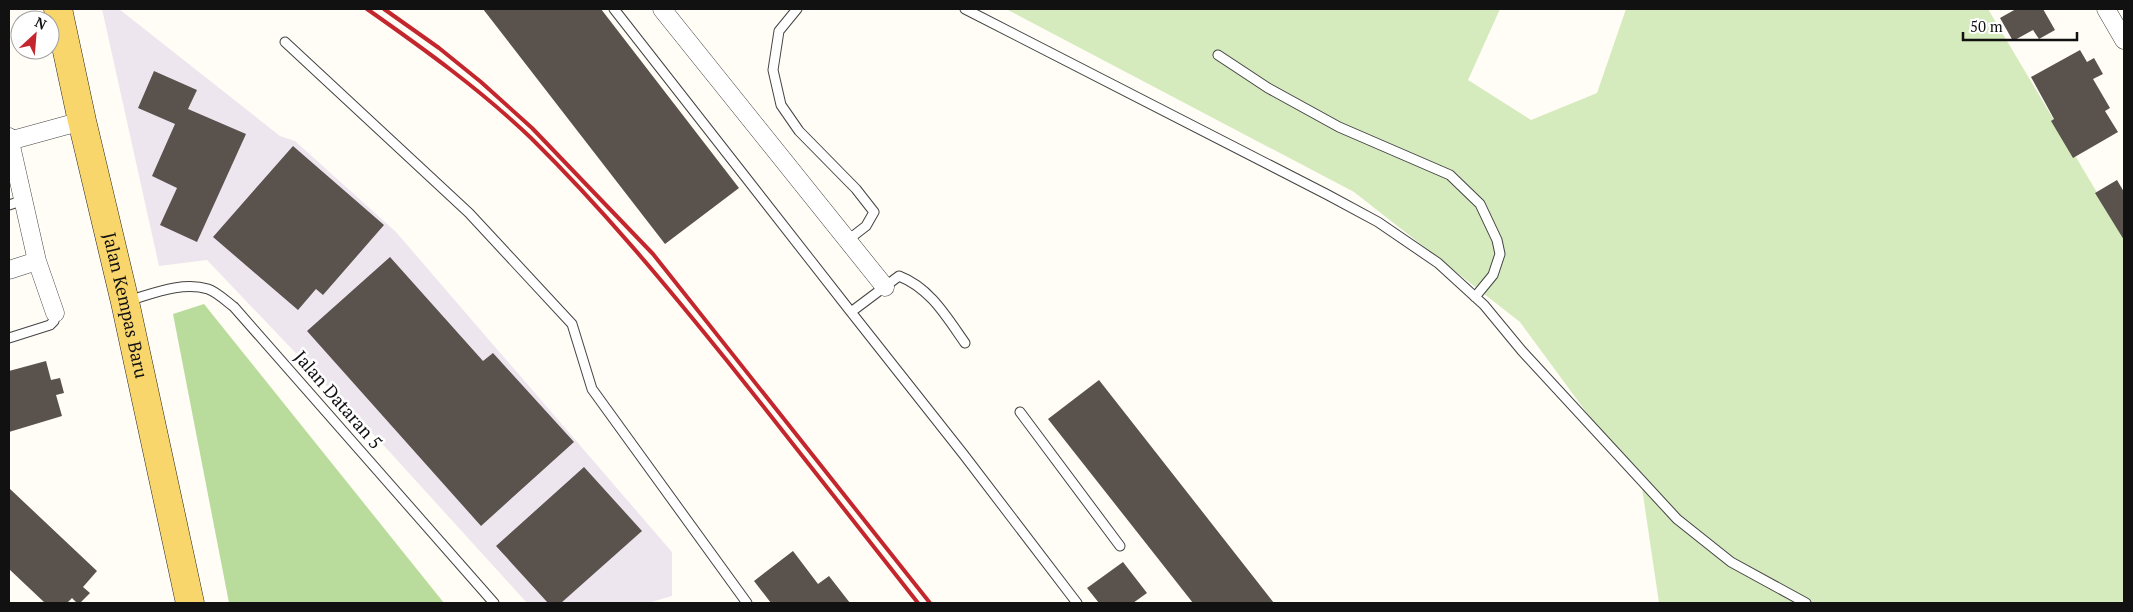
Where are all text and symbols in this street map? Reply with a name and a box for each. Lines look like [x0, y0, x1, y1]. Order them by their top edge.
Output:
north arrow [10, 10, 60, 60]
scale bar [1963, 10, 2077, 42]
text: N [32, 12, 50, 34]
text: 50 m [1970, 16, 2003, 36]
street label: Jalan Kempas Baru [98, 230, 154, 381]
street label: Jalan Dataran 5 [289, 345, 388, 454]

